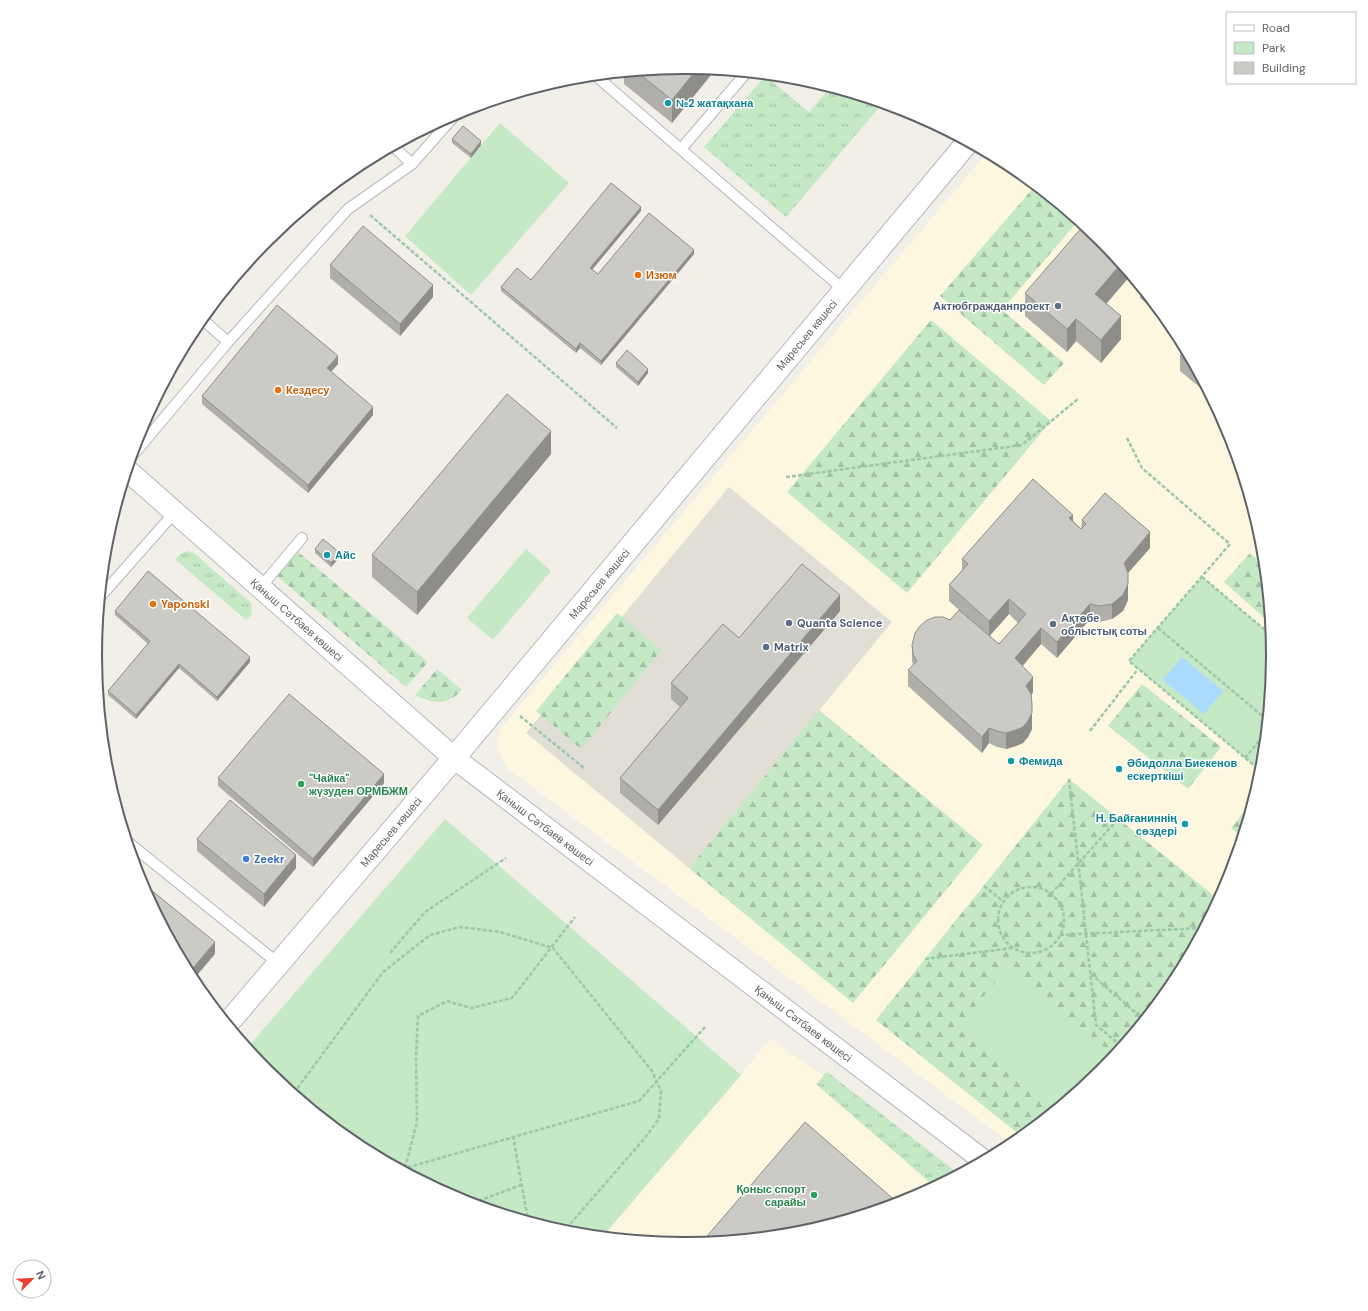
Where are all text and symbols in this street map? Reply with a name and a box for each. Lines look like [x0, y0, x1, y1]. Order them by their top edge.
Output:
legend [1226, 12, 1356, 84]
text: Road [1262, 20, 1290, 36]
text: Park [1262, 40, 1286, 56]
text: Building [1262, 60, 1306, 76]
place label: №2 жатақхана [676, 96, 754, 110]
marker: №2 жатақхана [663, 98, 673, 108]
place label: Изюм [646, 268, 677, 282]
marker: Изюм [633, 270, 643, 280]
street label: Маресьев көшесі [773, 297, 840, 373]
place label: Актюбгражданпроект [933, 299, 1051, 313]
marker: Актюбгражданпроект [1053, 301, 1063, 311]
place label: Кездесу [286, 383, 330, 397]
marker: Кездесу [273, 385, 283, 395]
street label: Маресьев көшесі [566, 546, 633, 622]
place label: Айс [335, 548, 356, 562]
marker: Айс [322, 550, 332, 560]
street label: Қаныш Сәтбаев көшесі [248, 575, 346, 664]
place label: Yaponski [161, 597, 209, 611]
marker: Yaponski [148, 599, 158, 609]
place label: Ақтөбе облыстық соты [1061, 611, 1147, 638]
place label: Quanta Science [797, 616, 883, 630]
marker: Quanta Science [784, 618, 794, 628]
marker: Ақтөбе облыстық соты [1048, 619, 1058, 629]
place label: Matrix [774, 640, 809, 654]
marker: Matrix [761, 642, 771, 652]
place label: Фемида [1019, 754, 1063, 768]
marker: Фемида [1006, 756, 1016, 766]
place label: Әбидолла Биекенов ескерткіші [1127, 756, 1237, 783]
marker: Әбидолла Биекенов ескерткіші [1114, 764, 1124, 774]
place label: "Чайка" жүзуден ОРМБЖМ [308, 771, 408, 798]
marker: "Чайка" жүзуден ОРМБЖМ [296, 779, 306, 789]
street label: Қаныш Сәтбаев көшесі [494, 786, 597, 869]
street label: Маресьев көшесі [357, 794, 425, 870]
place label: Н. Байғаниннің сөздері [1096, 811, 1177, 838]
marker: Н. Байғаниннің сөздері [1180, 819, 1190, 829]
place label: Zeekr [254, 852, 285, 866]
marker: Zeekr [241, 854, 251, 864]
street label: Қаныш Сәтбаев көшесі [752, 982, 855, 1065]
place label: Қоныс спорт сарайы [736, 1182, 807, 1209]
marker: Қоныс спорт сарайы [809, 1190, 819, 1200]
north arrow [12, 1259, 52, 1299]
text: N [33, 1268, 49, 1281]

